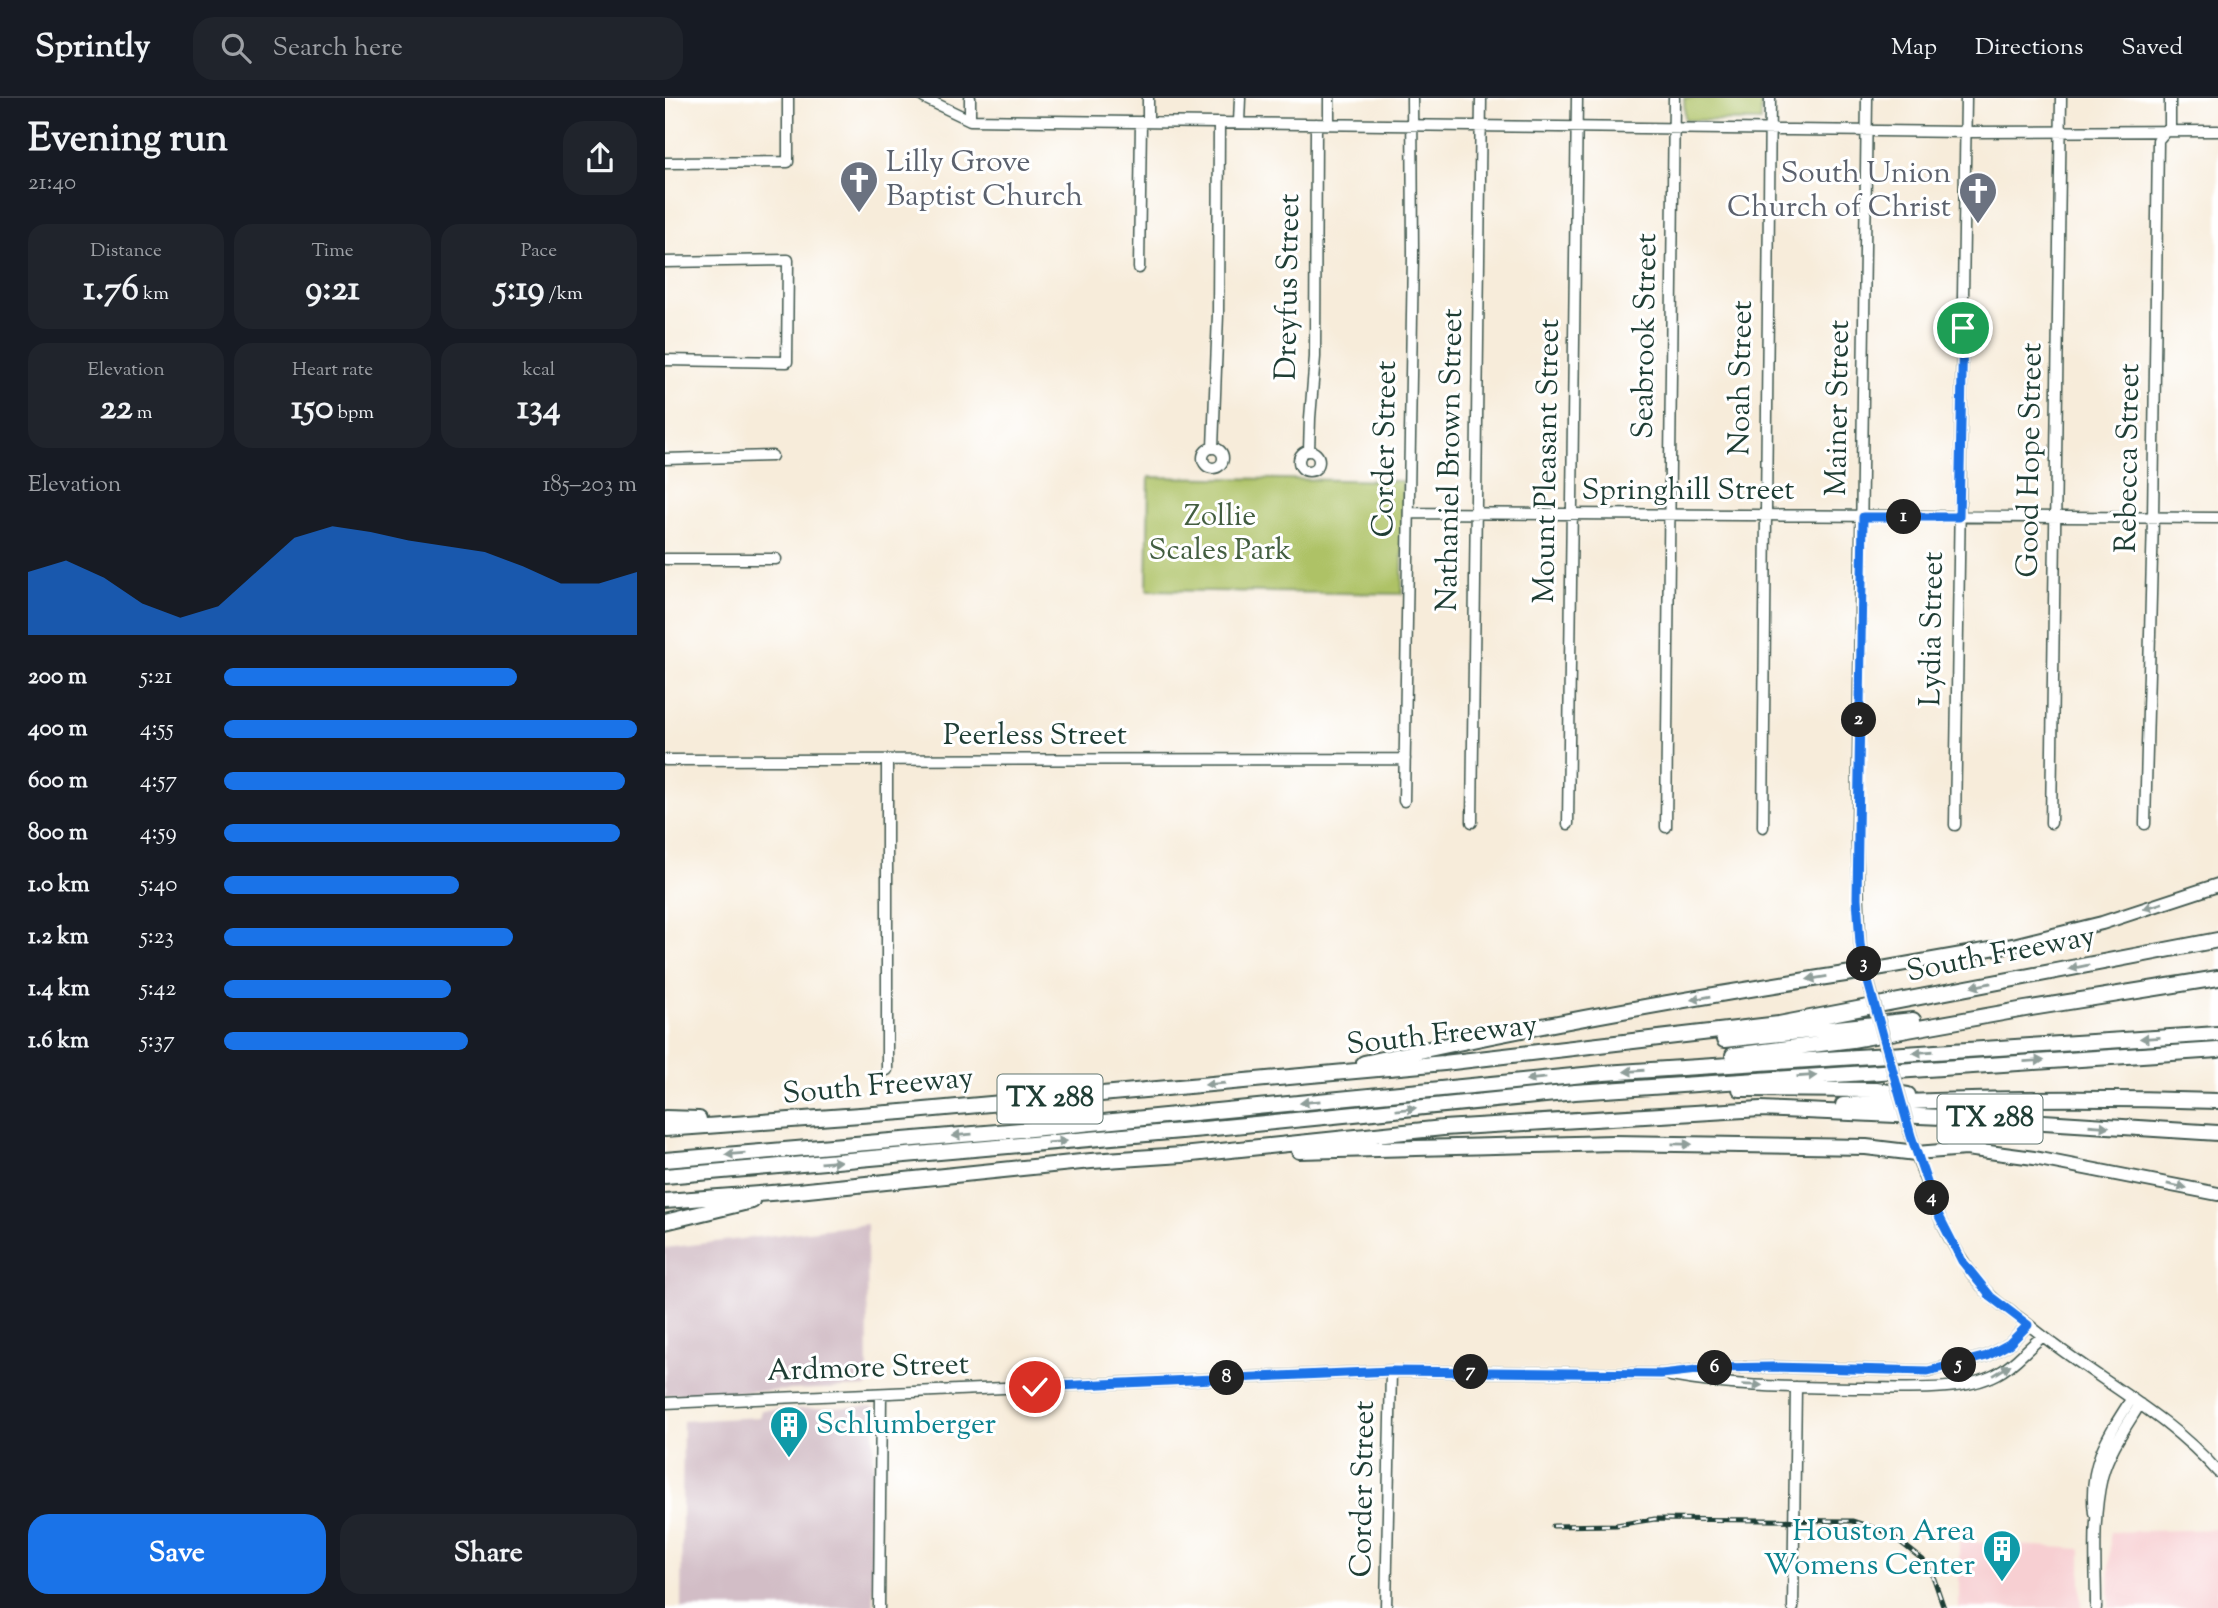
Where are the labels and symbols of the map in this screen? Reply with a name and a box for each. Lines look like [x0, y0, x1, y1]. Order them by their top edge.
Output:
place label: Lilly Grove Baptist Church [886, 142, 1084, 219]
place label: South Union Church of Christ [1727, 153, 1951, 230]
church icon: Lilly Grove Baptist Church [838, 159, 880, 214]
church icon: South Union Church of Christ [1957, 170, 1999, 225]
street label: Dreyfus Street [1266, 193, 1312, 381]
street label: Seabrook Street [1623, 233, 1669, 439]
pin [1933, 298, 1993, 358]
street label: Noah Street [1719, 300, 1765, 456]
street label: Nathaniel Brown Street [1427, 308, 1475, 612]
street label: Mount Pleasant Street [1524, 318, 1572, 604]
street label: Mainer Street [1816, 319, 1862, 497]
street label: Good Hope Street [2007, 342, 2055, 578]
street label: Corder Street [1363, 360, 1409, 538]
street label: Rebecca Street [2106, 363, 2152, 553]
street label: Springhill Street [1581, 470, 1795, 513]
park label: Zollie Scales Park [1149, 496, 1291, 573]
pin: 1 [1887, 500, 1921, 534]
street label: Lydia Street [1910, 551, 1956, 707]
pin: 2 [1841, 702, 1877, 738]
street label: Peerless Street [943, 715, 1127, 758]
one-way arrow [2142, 901, 2163, 912]
street label: South Freeway [1903, 916, 2099, 994]
pin: 3 [1847, 946, 1881, 982]
one-way arrow [2068, 961, 2090, 972]
one-way arrow [1806, 973, 1828, 984]
one-way arrow [1970, 980, 1992, 991]
one-way arrow [1690, 992, 1712, 1003]
street label: South Freeway [1344, 1005, 1540, 1067]
one-way arrow [2139, 1033, 2161, 1044]
one-way arrow [1912, 1046, 1934, 1057]
one-way arrow [2023, 1055, 2045, 1066]
street label: South Freeway [781, 1057, 975, 1117]
one-way arrow [1622, 1066, 1644, 1077]
one-way arrow [1796, 1070, 1818, 1081]
road number: TX 288 [997, 1074, 1103, 1124]
one-way arrow [1525, 1074, 1547, 1085]
one-way arrow [1204, 1079, 1226, 1090]
road number: TX 288 [1937, 1094, 2043, 1144]
one-way arrow [1299, 1096, 1321, 1107]
one-way arrow [1395, 1103, 1417, 1114]
one-way arrow [2088, 1121, 2110, 1132]
one-way arrow [950, 1130, 972, 1141]
one-way arrow [1046, 1136, 1068, 1147]
one-way arrow [1671, 1138, 1693, 1150]
one-way arrow [724, 1149, 746, 1160]
one-way arrow [820, 1156, 842, 1167]
pin: 4 [1915, 1180, 1949, 1216]
one-way arrow [2166, 1181, 2188, 1192]
street label: Ardmore Street [766, 1344, 970, 1394]
pin: 5 [1941, 1348, 1977, 1382]
pin: 6 [1697, 1350, 1733, 1386]
pin: 7 [1453, 1354, 1489, 1390]
pin [1005, 1357, 1065, 1417]
pin: 8 [1209, 1360, 1245, 1396]
one-way arrow [1992, 1364, 2012, 1377]
one-way arrow [1742, 1380, 1764, 1391]
street label: Corder Street [1341, 1400, 1387, 1578]
building icon: Schlumberger [768, 1404, 810, 1459]
place label: Schlumberger [816, 1404, 996, 1447]
place label: Houston Area Womens Center [1764, 1511, 1975, 1588]
building icon: Houston Area Womens Center [1981, 1528, 2023, 1583]

